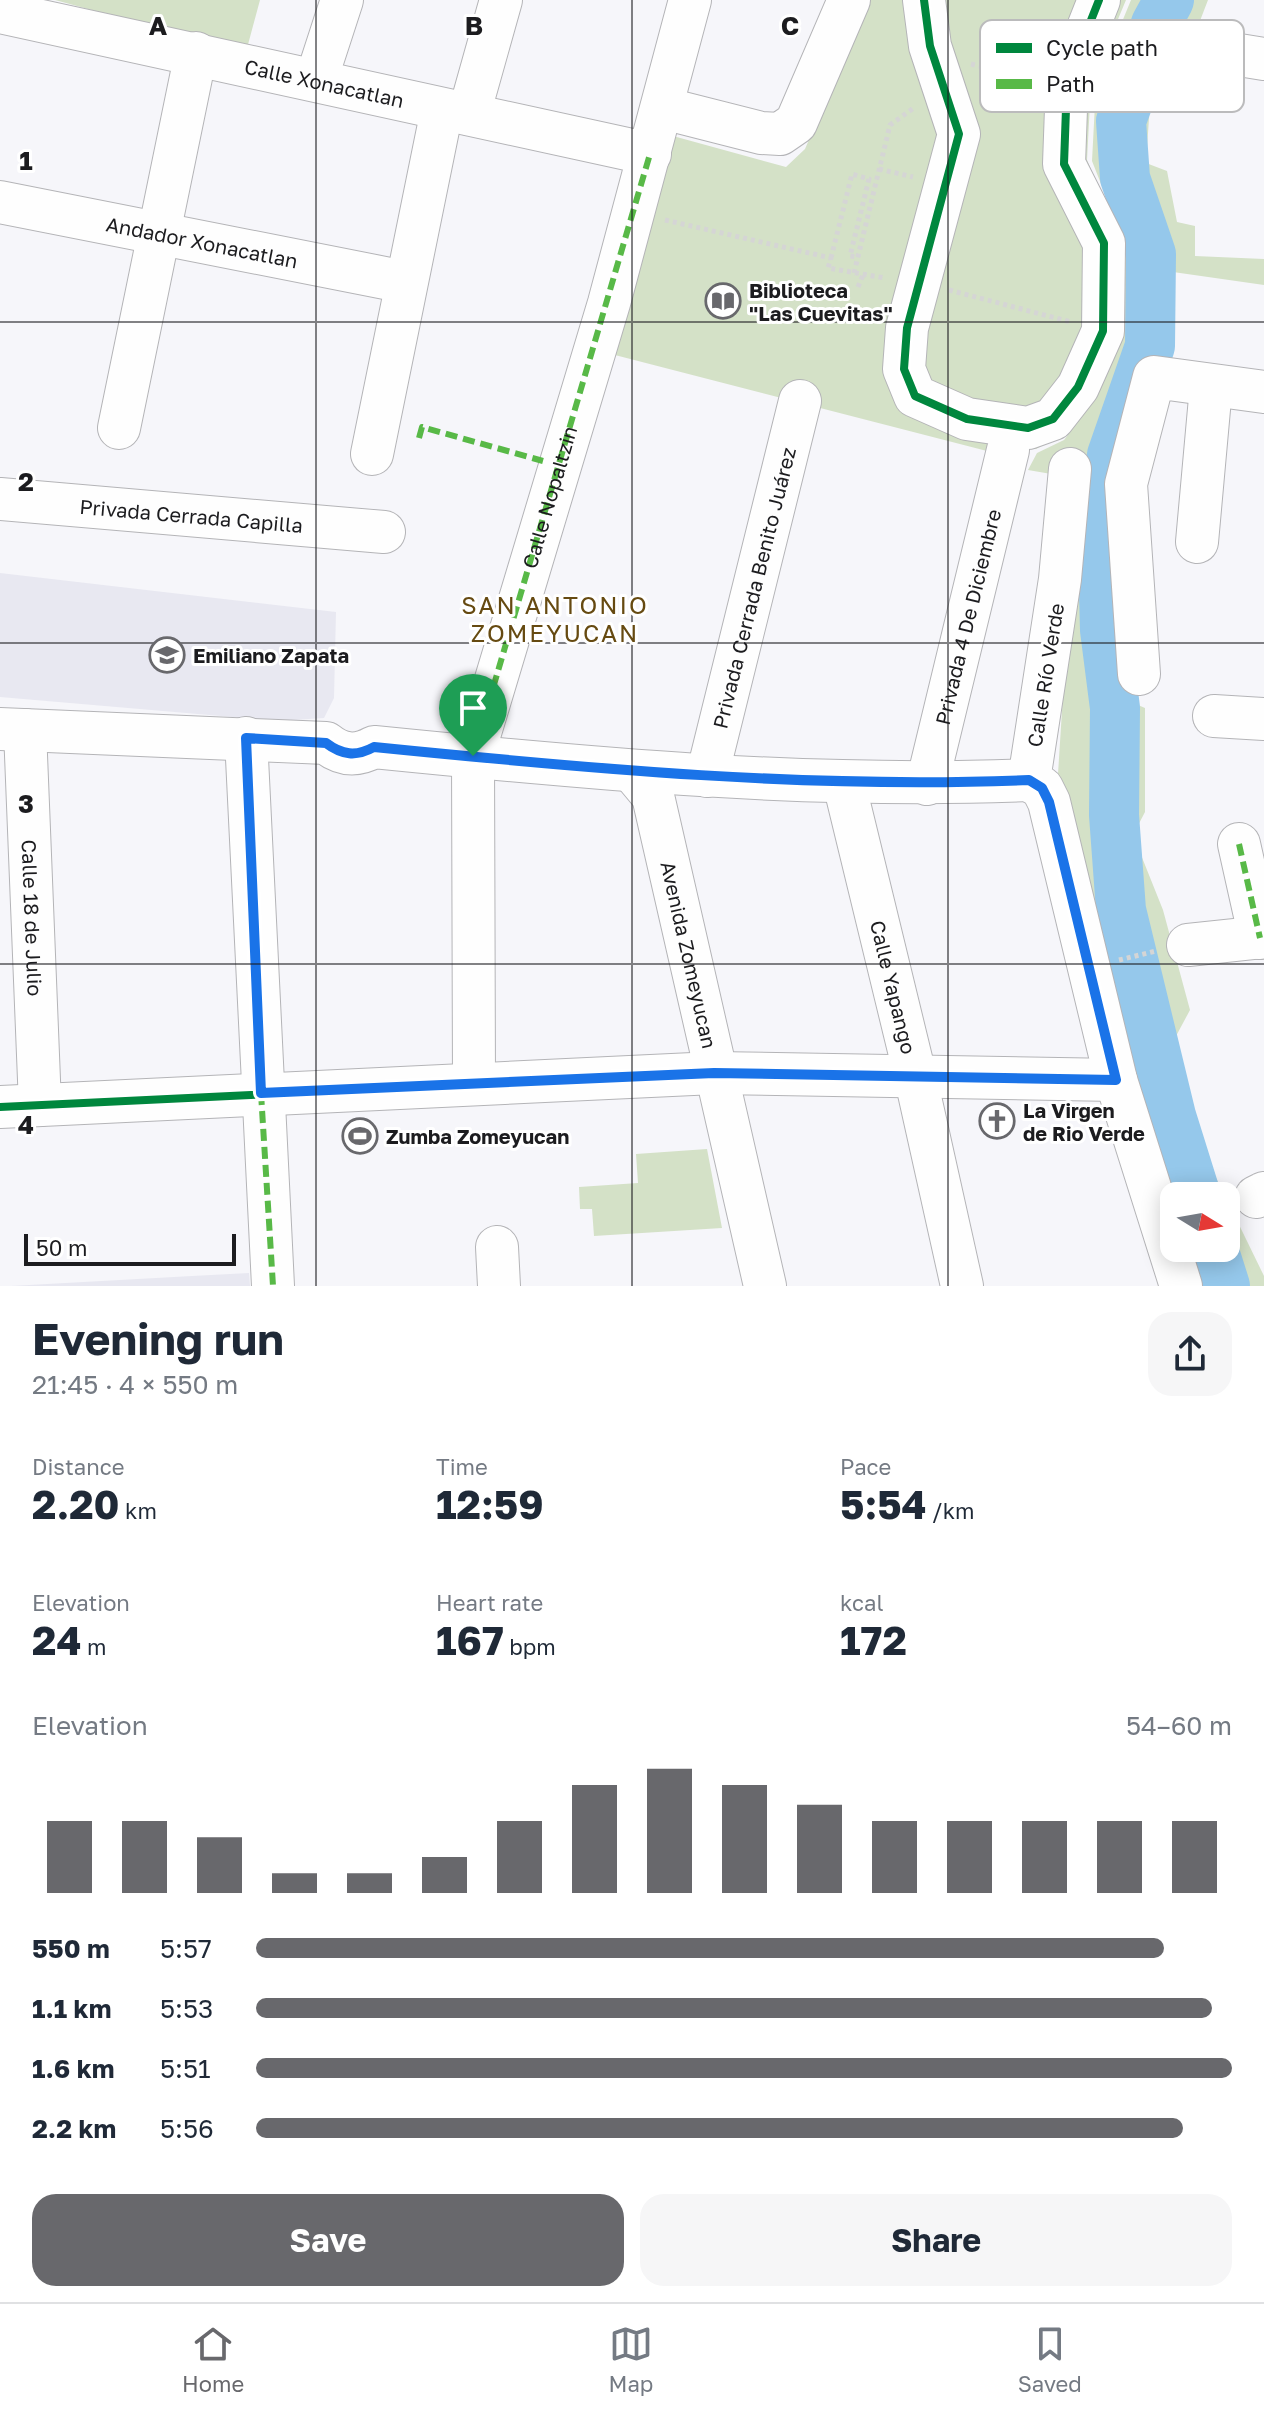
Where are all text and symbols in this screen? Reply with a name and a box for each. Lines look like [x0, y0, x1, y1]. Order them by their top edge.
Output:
text: A [149, 10, 168, 41]
text: B [465, 10, 483, 41]
text: C [781, 10, 799, 41]
legend [980, 20, 1244, 112]
text: Cycle path [1046, 34, 1158, 61]
street label: Calle Xonacatlan [242, 54, 406, 112]
text: Path [1046, 70, 1095, 97]
text: 1 [19, 145, 33, 176]
street label: Andador Xonacatlan [104, 211, 300, 273]
place label: Biblioteca "Las Cuevitas" [749, 278, 893, 325]
library icon: Biblioteca "Las Cuevitas" [704, 282, 742, 320]
street label: Calle Nopaltzin [517, 423, 581, 571]
street label: Privada Cerrada Benito Juárez [707, 445, 800, 731]
text: 2 [18, 466, 34, 497]
street label: Privada Cerrada Capilla [79, 494, 304, 537]
street label: Privada 4 De Diciembre [930, 507, 1005, 727]
district label: SAN ANTONIO ZOMEYUCAN [461, 590, 649, 647]
street label: Calle Río Verde [1022, 601, 1068, 749]
school or university icon: Emiliano Zapata [148, 636, 186, 674]
place label: Emiliano Zapata [193, 643, 349, 667]
pin [439, 674, 507, 756]
icon: arrive [451, 686, 495, 730]
text: 3 [18, 788, 34, 819]
street label: Calle 18 de Julio [17, 839, 48, 997]
street label: Avenida Zomeyucan [656, 859, 722, 1051]
street label: Calle Yapango [866, 918, 921, 1056]
place label: La Virgen de Rio Verde [1023, 1098, 1145, 1145]
church icon: La Virgen de Rio Verde [978, 1102, 1016, 1140]
text: 4 [18, 1109, 34, 1140]
sports icon: Zumba Zomeyucan [341, 1117, 379, 1155]
place label: Zumba Zomeyucan [386, 1124, 569, 1148]
north arrow [1160, 1182, 1240, 1262]
map controls [1160, 1182, 1240, 1262]
scale bar [24, 1230, 236, 1266]
text: 50 m [36, 1234, 87, 1261]
text: Evening run [32, 1312, 284, 1365]
button: share [1148, 1312, 1232, 1396]
text: 21:45 · 4 × 550 m [32, 1369, 238, 1400]
text: Distance [32, 1453, 124, 1480]
text: Time [436, 1453, 488, 1480]
text: Pace [840, 1453, 891, 1480]
text: 2.20 [32, 1480, 120, 1528]
text: 12:59 [436, 1480, 544, 1528]
text: 5:54 [840, 1480, 927, 1528]
text: km [120, 1497, 157, 1524]
text: /km [927, 1497, 975, 1524]
text: Elevation [32, 1589, 130, 1616]
text: Heart rate [436, 1589, 543, 1616]
text: kcal [840, 1589, 883, 1616]
text: 24 [32, 1616, 81, 1664]
text: 167 [436, 1616, 504, 1664]
text: 172 [840, 1616, 907, 1664]
text: m [81, 1633, 106, 1660]
text: bpm [504, 1633, 556, 1660]
text: Elevation [32, 1710, 148, 1741]
text: 54–60 m [1126, 1710, 1232, 1741]
text: 550 m [32, 1933, 110, 1964]
text: 5:57 [160, 1933, 212, 1964]
text: 1.1 km [32, 1993, 111, 2024]
text: 5:53 [160, 1993, 213, 2024]
text: 1.6 km [32, 2053, 115, 2084]
text: 5:51 [160, 2053, 211, 2084]
text: 2.2 km [32, 2113, 116, 2144]
text: 5:56 [160, 2113, 214, 2144]
button: Save [32, 2194, 624, 2286]
button: Share [640, 2194, 1232, 2286]
tab: Home [182, 2322, 244, 2397]
tab: Map [609, 2322, 653, 2397]
tab: Saved [1018, 2322, 1082, 2397]

